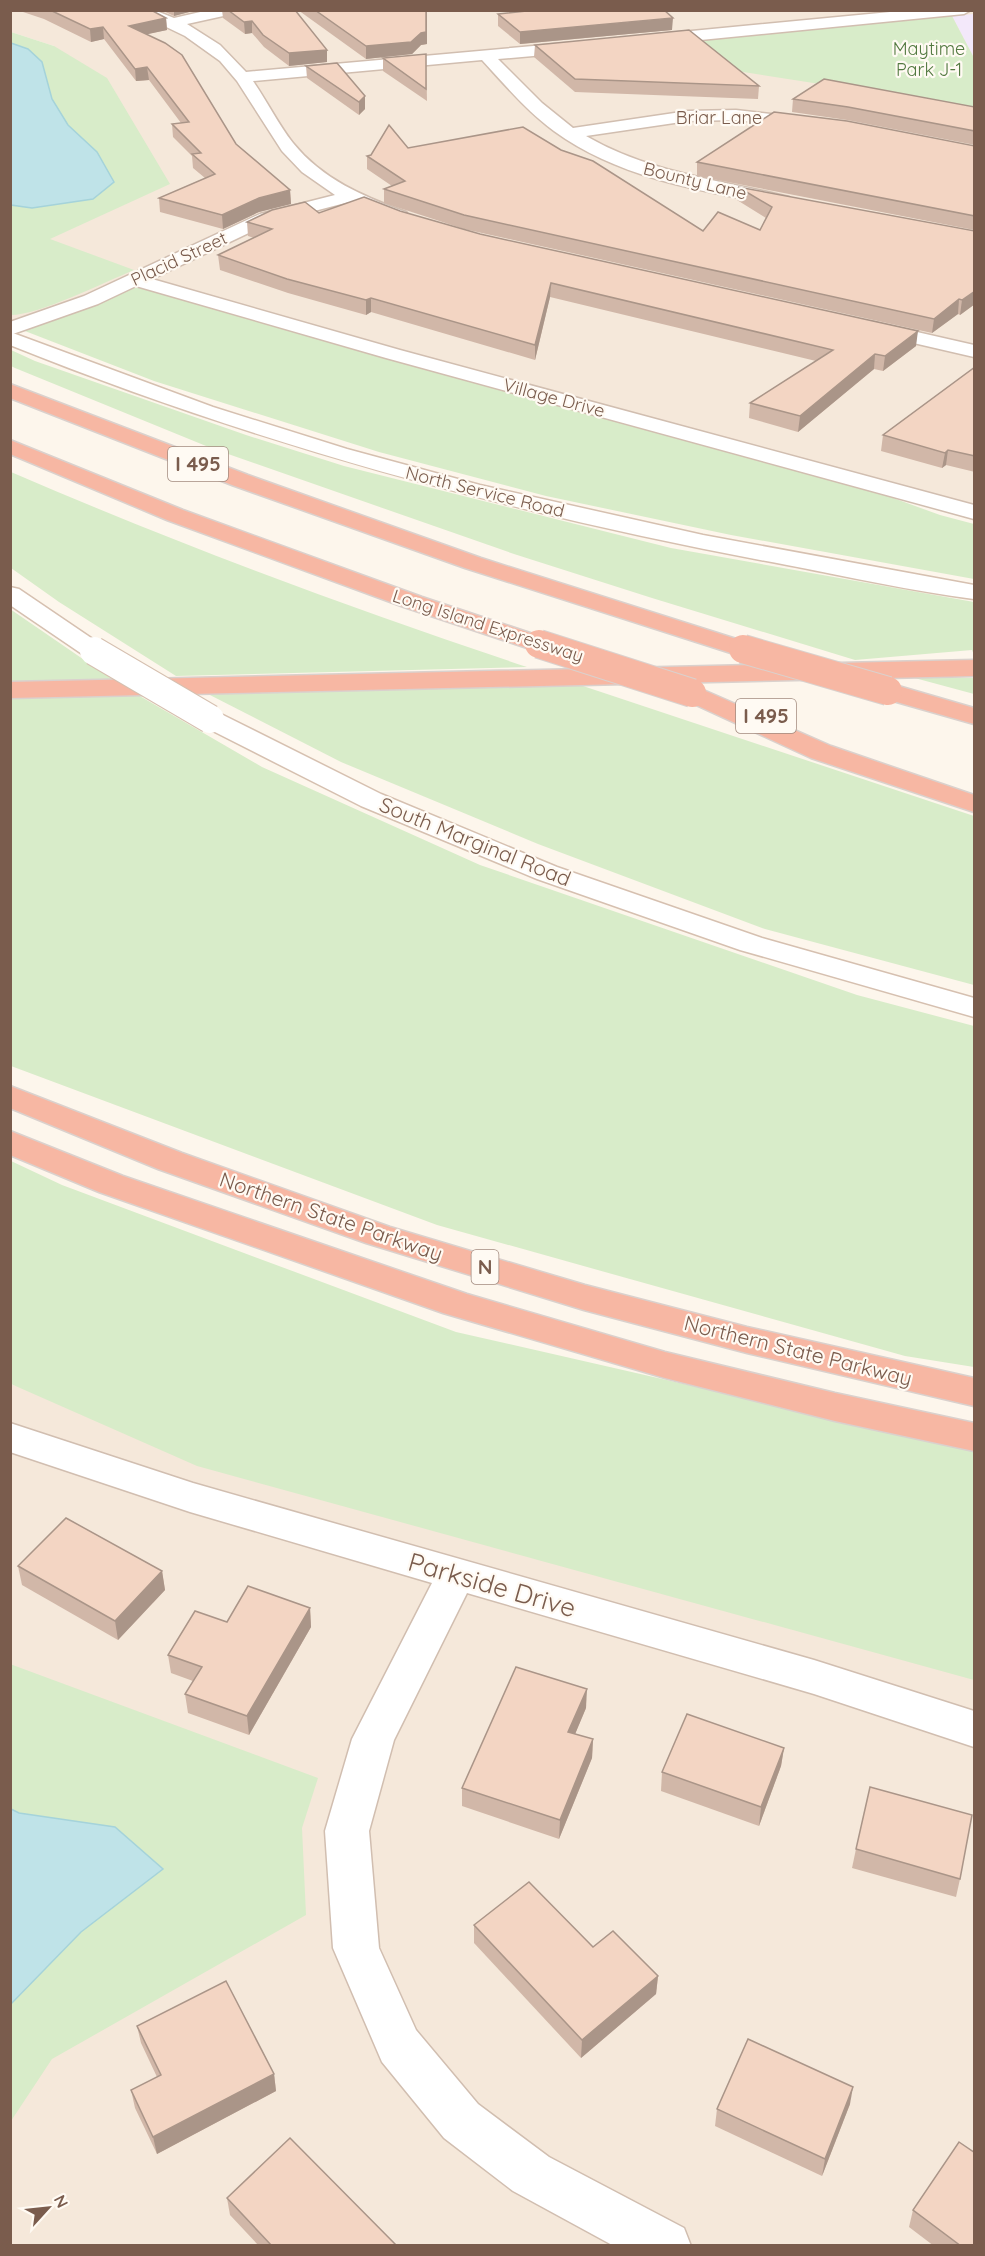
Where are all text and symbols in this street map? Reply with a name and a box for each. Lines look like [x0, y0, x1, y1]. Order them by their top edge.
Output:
park label: Maytime Park J-1 [893, 37, 965, 81]
street label: Briar Lane [676, 106, 762, 129]
street label: Bounty Lane [641, 157, 749, 204]
street label: Placid Street [127, 226, 231, 291]
street label: Village Drive [501, 373, 607, 422]
road number: I 495 [168, 447, 228, 481]
street label: North Service Road [403, 461, 567, 522]
street label: Long Island Expressway [390, 584, 587, 667]
road number: I 495 [736, 699, 796, 733]
street label: South Marginal Road [376, 791, 575, 891]
street label: Northern State Parkway [216, 1166, 446, 1266]
road number: N [472, 1250, 498, 1284]
street label: Northern State Parkway [681, 1309, 915, 1391]
street label: Parkside Drive [405, 1545, 580, 1624]
north arrow [18, 2178, 78, 2238]
text: N [50, 2191, 73, 2211]

